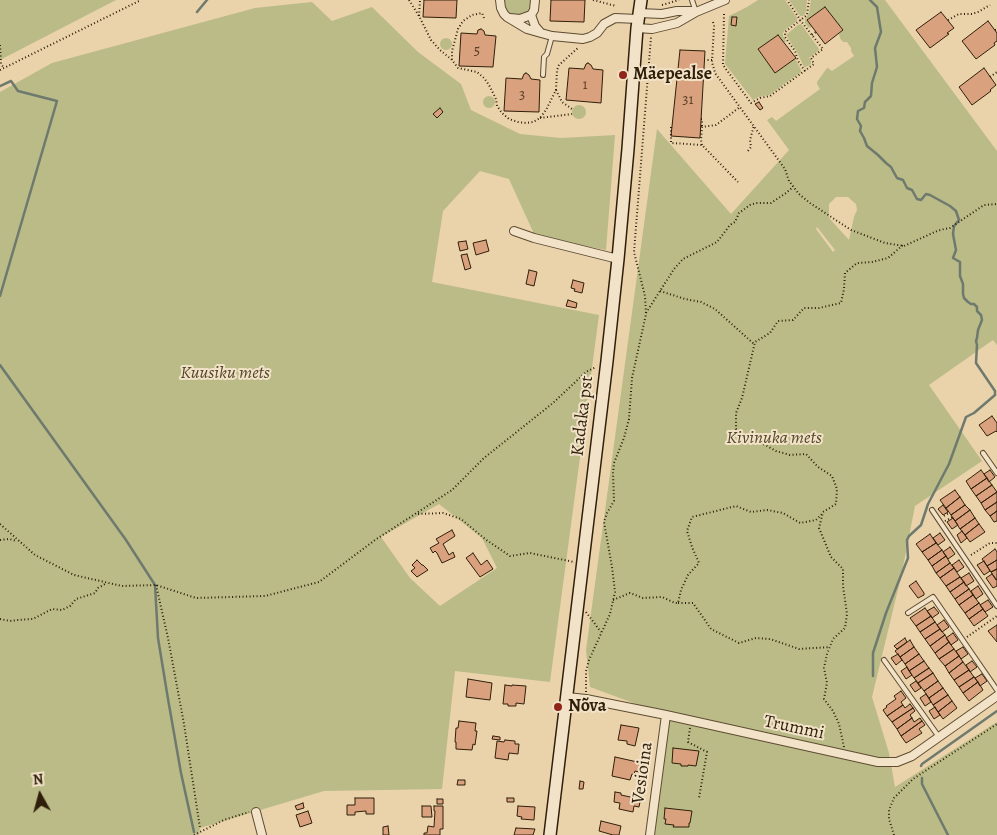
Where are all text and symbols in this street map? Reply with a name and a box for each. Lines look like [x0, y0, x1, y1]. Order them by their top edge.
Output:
house number: 5 [474, 42, 480, 60]
place label: Mäepealse [633, 64, 712, 86]
marker: Mäepealse [617, 69, 629, 81]
house number: 1 [582, 76, 588, 94]
house number: 3 [519, 86, 525, 104]
house number: 31 [682, 91, 694, 109]
park label: Kuusiku mets [180, 363, 270, 385]
street label: Kadaka pst [567, 375, 599, 457]
park label: Kivinuka mets [726, 428, 822, 450]
place label: Nõva [568, 696, 606, 718]
marker: Nõva [552, 701, 564, 713]
street label: Trummi [762, 711, 826, 745]
street label: Vesioina [628, 741, 658, 805]
north arrow [15, 770, 65, 820]
text: N [32, 770, 44, 790]

